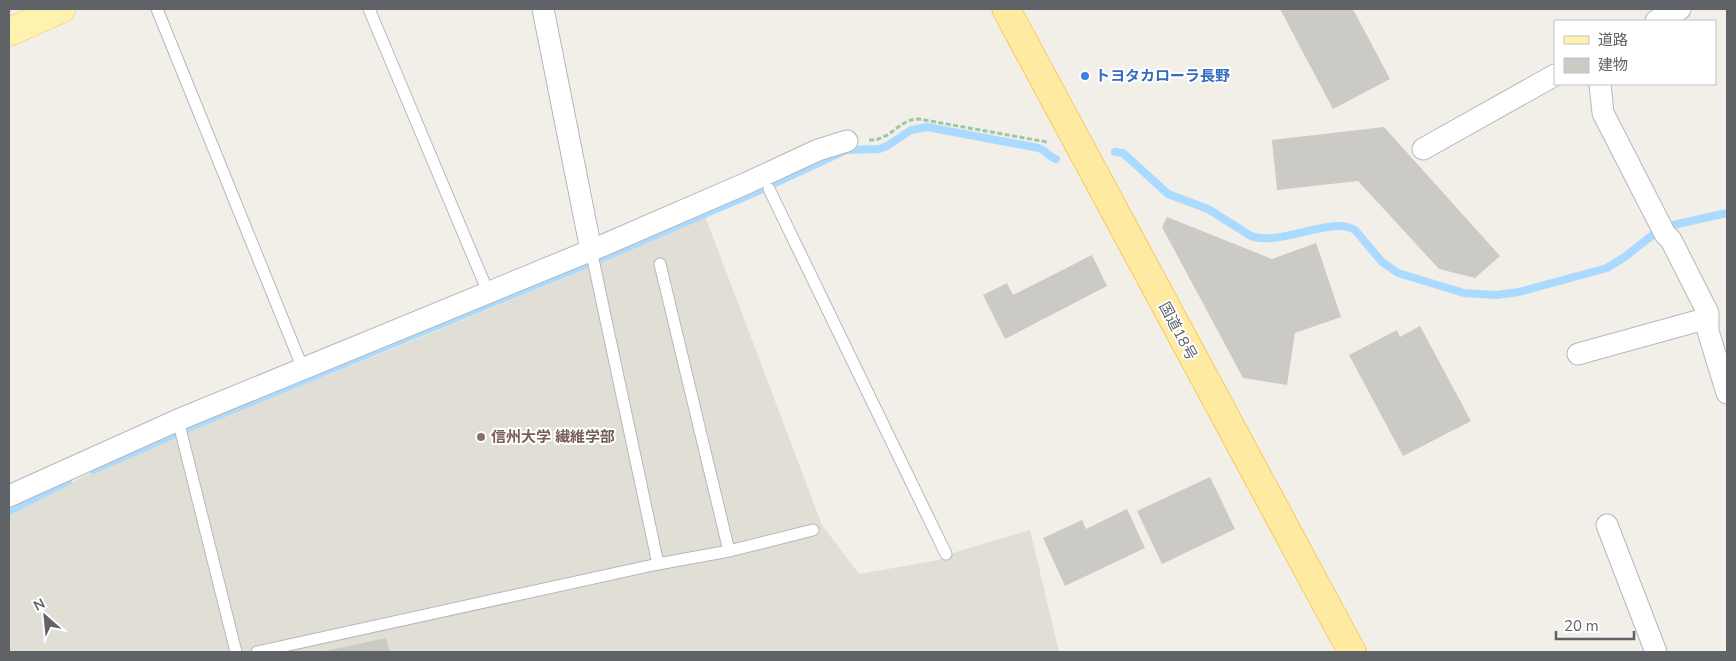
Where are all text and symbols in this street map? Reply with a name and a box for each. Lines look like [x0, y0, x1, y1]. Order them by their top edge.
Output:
legend [1554, 20, 1716, 85]
text: 道路 [1598, 30, 1628, 50]
text: 建物 [1598, 55, 1628, 75]
place label: トヨタカローラ長野 [1095, 66, 1230, 86]
marker: トヨタカローラ長野 [1079, 70, 1091, 82]
street label: 国道18号 [1154, 298, 1202, 364]
place label: 信州大学 繊維学部 [491, 427, 615, 447]
marker: 信州大学 繊維学部 [475, 431, 487, 443]
north arrow [20, 591, 70, 641]
text: N [30, 594, 48, 616]
scale bar [1556, 608, 1634, 640]
text: 20 m [1564, 616, 1599, 636]

